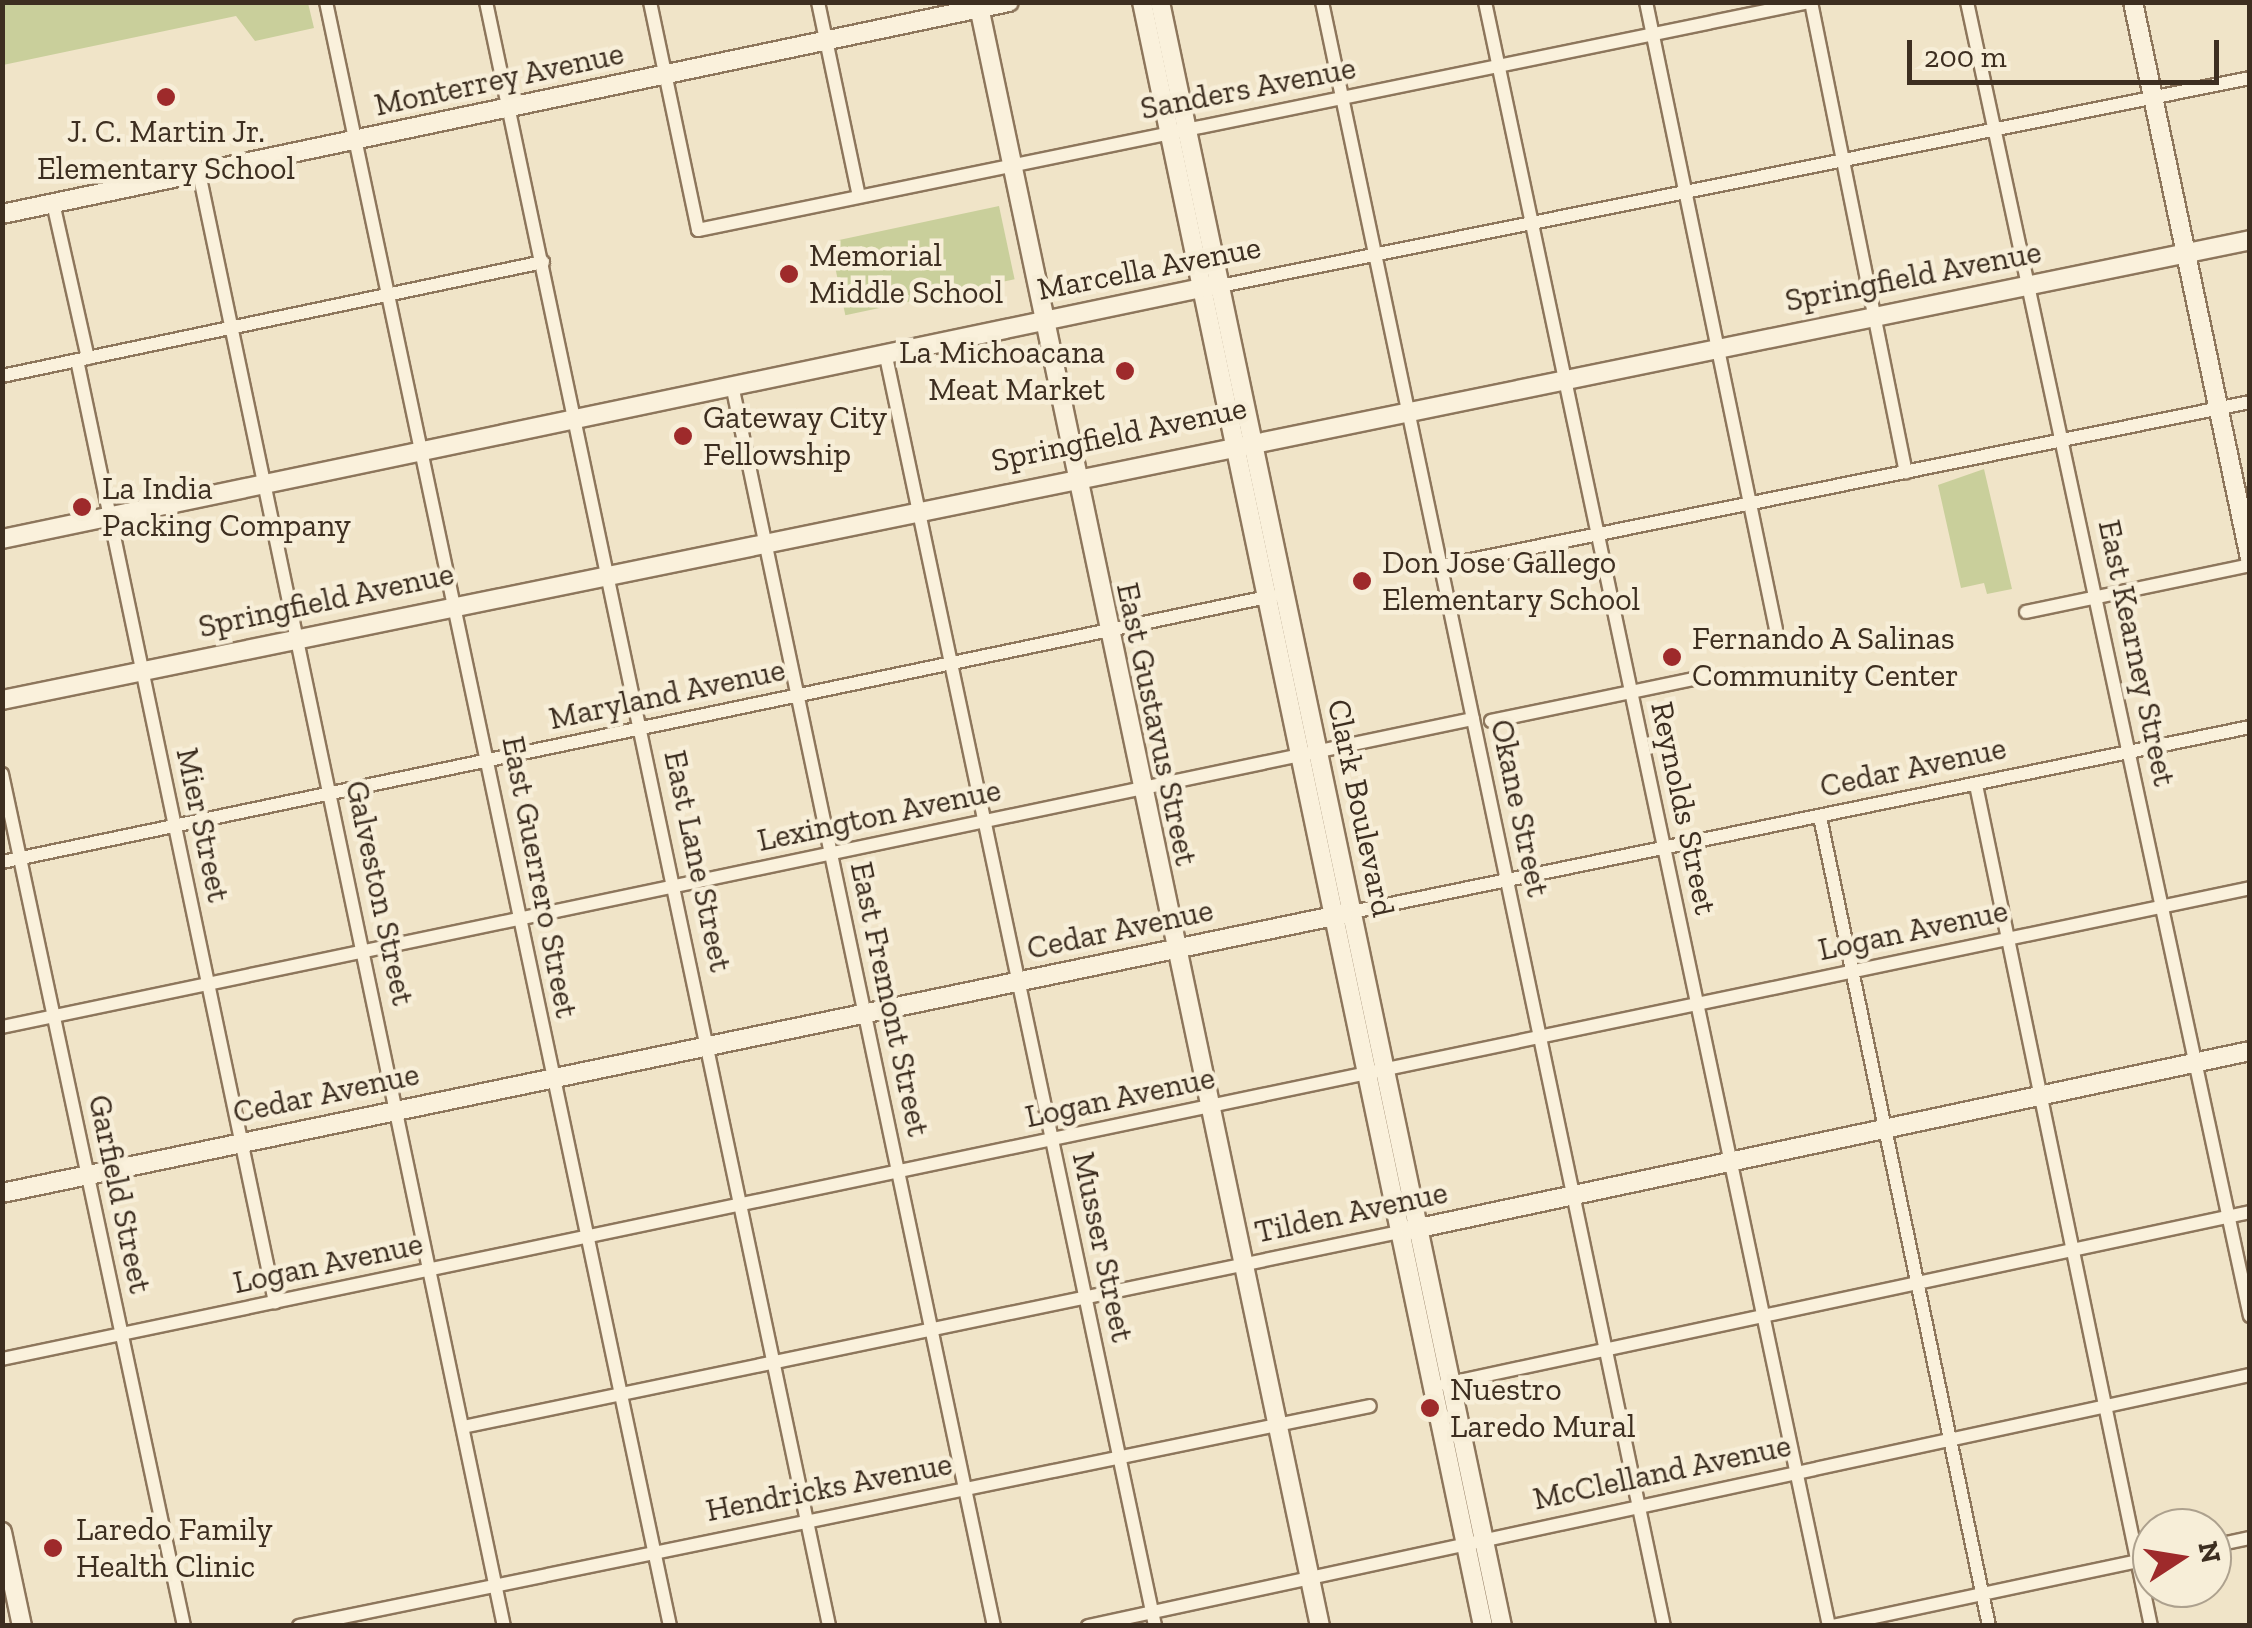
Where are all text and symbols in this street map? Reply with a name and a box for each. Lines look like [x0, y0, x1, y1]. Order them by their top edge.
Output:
scale bar [1912, 20, 2224, 82]
street label: Monterrey Avenue [370, 34, 628, 124]
text: 200 m [1924, 39, 2007, 75]
street label: Sanders Avenue [1137, 48, 1359, 128]
marker: J. C. Martin Jr. Elementary School [155, 86, 177, 108]
place label: J. C. Martin Jr. Elementary School [37, 113, 295, 188]
street label: Marcella Avenue [1034, 227, 1264, 309]
street label: Springfield Avenue [1781, 232, 2045, 320]
place label: Memorial Middle School [809, 237, 1003, 312]
marker: Memorial Middle School [778, 263, 800, 285]
place label: La Michoacana Meat Market [899, 334, 1105, 409]
marker: La Michoacana Meat Market [1114, 360, 1136, 382]
street label: Springfield Avenue [987, 388, 1251, 480]
place label: Gateway City Fellowship [703, 399, 888, 474]
marker: Gateway City Fellowship [672, 425, 694, 447]
place label: La India Packing Company [102, 470, 351, 545]
marker: La India Packing Company [71, 496, 93, 518]
street label: East Kearney Street [2090, 516, 2184, 790]
place label: Don Jose Gallego Elementary School [1382, 544, 1641, 619]
street label: Springfield Avenue [194, 554, 458, 646]
marker: Don Jose Gallego Elementary School [1351, 570, 1373, 592]
street label: East Gustavus Street [1108, 579, 1206, 869]
place label: Fernando A Salinas Community Center [1692, 620, 1959, 695]
marker: Fernando A Salinas Community Center [1661, 646, 1683, 668]
street label: Maryland Avenue [545, 650, 789, 738]
street label: Clark Boulevard [1319, 696, 1403, 920]
street label: Reynolds Street [1643, 698, 1725, 918]
street label: Okane Street [1483, 716, 1557, 900]
street label: Cedar Avenue [1816, 728, 2010, 806]
street label: East Guerrero Street [494, 733, 586, 1021]
street label: Mier Street [168, 744, 238, 906]
street label: East Lane Street [656, 747, 740, 975]
street label: Lexington Avenue [753, 770, 1005, 860]
street label: Galveston Street [337, 777, 423, 1009]
street label: East Fremont Street [842, 858, 938, 1140]
street label: Cedar Avenue [1023, 890, 1217, 968]
street label: Logan Avenue [1814, 891, 2012, 969]
street label: Cedar Avenue [229, 1054, 423, 1132]
street label: Logan Avenue [1021, 1058, 1219, 1136]
street label: Garfield Street [80, 1091, 160, 1297]
street label: Musser Street [1064, 1148, 1142, 1346]
street label: Tilden Avenue [1251, 1173, 1451, 1251]
street label: Logan Avenue [229, 1224, 427, 1302]
place label: Nuestro Laredo Mural [1450, 1371, 1636, 1446]
marker: Nuestro Laredo Mural [1419, 1397, 1441, 1419]
street label: McClelland Avenue [1529, 1426, 1795, 1518]
street label: Hendricks Avenue [702, 1444, 956, 1530]
north arrow [2132, 1508, 2232, 1608]
place label: Laredo Family Health Clinic [76, 1511, 273, 1586]
marker: Laredo Family Health Clinic [40, 1535, 66, 1561]
text: N [2192, 1538, 2228, 1566]

